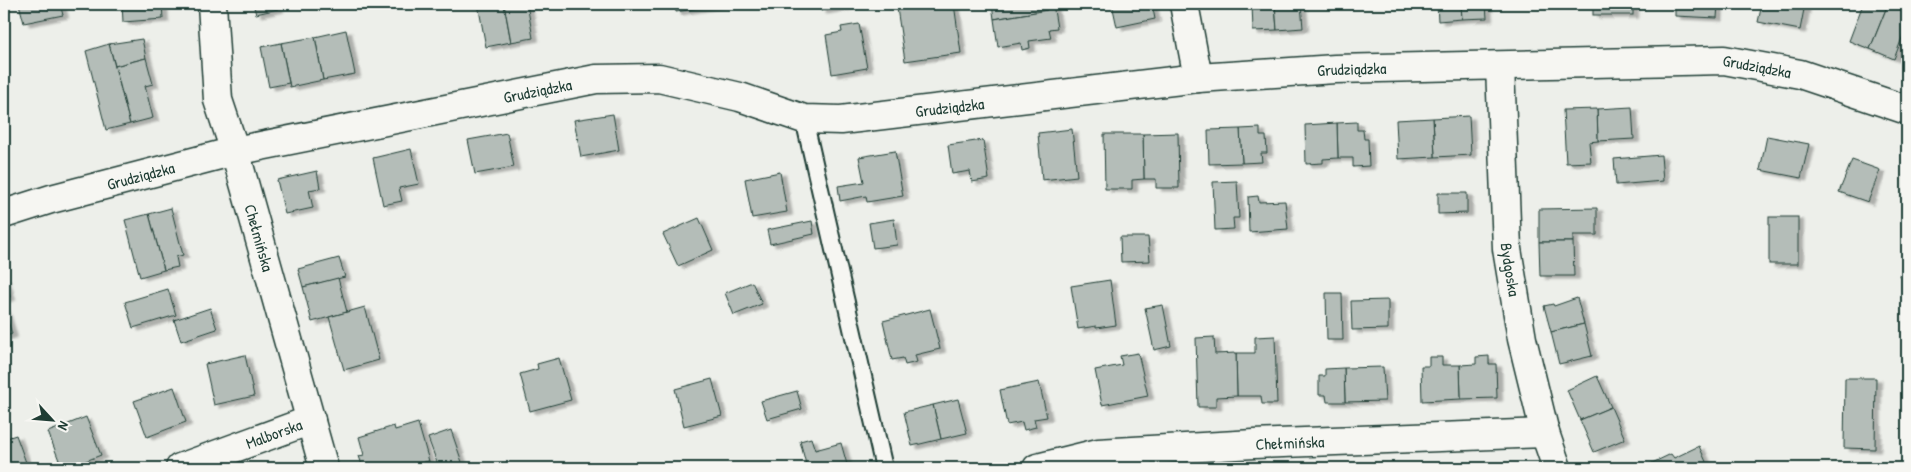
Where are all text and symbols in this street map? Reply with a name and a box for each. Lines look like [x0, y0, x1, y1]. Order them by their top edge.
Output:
street label: Grudziądzka [1721, 49, 1793, 83]
street label: Grudziądzka [1316, 57, 1387, 81]
street label: Grudziądzka [501, 73, 574, 108]
street label: Grudziądzka [914, 92, 985, 122]
street label: Grudziądzka [104, 156, 177, 195]
street label: Chełmińska [239, 202, 279, 274]
street label: Bydgoska [1496, 243, 1526, 298]
north arrow [28, 394, 78, 444]
street label: Malborska [243, 413, 305, 454]
text: N [54, 418, 74, 434]
street label: Chełmińska [1255, 430, 1325, 455]

